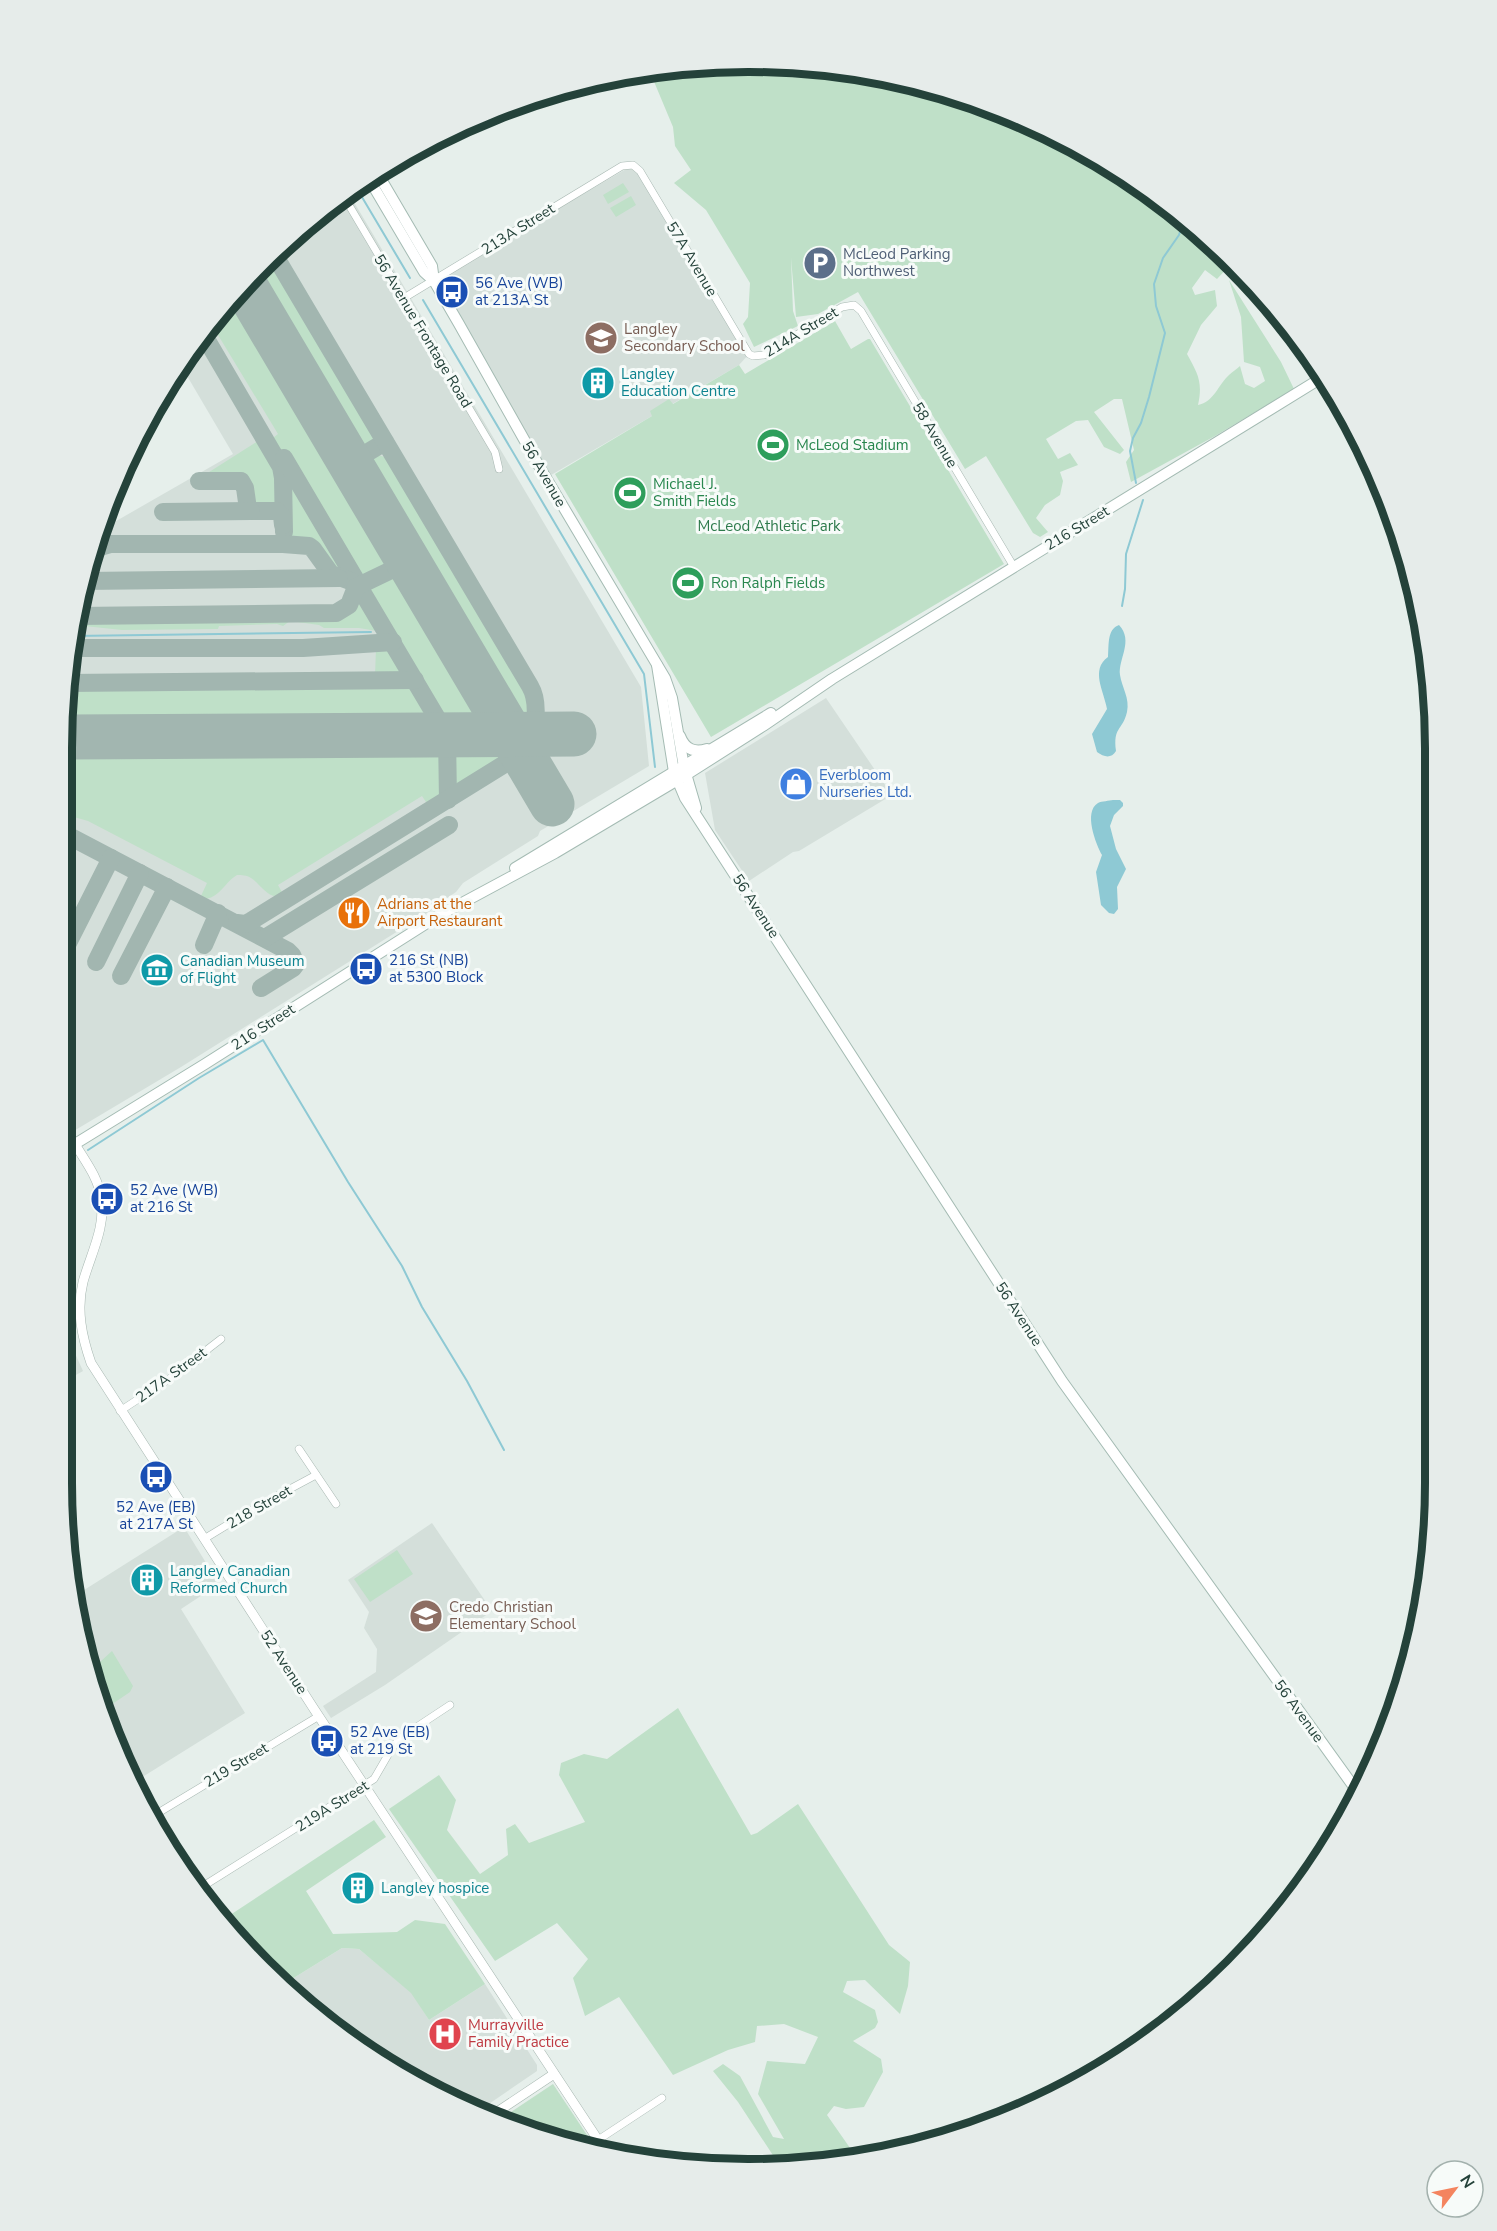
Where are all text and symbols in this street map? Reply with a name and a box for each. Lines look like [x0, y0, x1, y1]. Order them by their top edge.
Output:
street label: 213A Street [478, 198, 559, 259]
street label: 57A Avenue [662, 218, 722, 300]
place label: McLeod Parking Northwest [843, 244, 951, 281]
parking icon: McLeod Parking Northwest [802, 245, 838, 281]
street label: 56 Avenue Frontage Road [369, 251, 477, 411]
place label: 56 Ave (WB) at 213A St [475, 273, 563, 310]
bus stop icon: 56 Ave (WB) at 213A St [434, 274, 470, 310]
street label: 214A Street [760, 302, 842, 362]
place label: Langley Secondary School [624, 319, 745, 356]
school or university icon: Langley Secondary School [583, 320, 619, 356]
place label: Langley Education Centre [621, 364, 736, 401]
building icon: Langley Education Centre [580, 365, 616, 401]
street label: 58 Avenue [908, 399, 962, 471]
sports icon: McLeod Stadium [755, 427, 791, 463]
place label: McLeod Stadium [796, 435, 909, 455]
street label: 56 Avenue [517, 437, 571, 511]
place label: Michael J. Smith Fields [653, 474, 736, 511]
sports icon: Michael J. Smith Fields [612, 475, 648, 511]
street label: 216 Street [1041, 501, 1114, 555]
park label: McLeod Athletic Park [697, 516, 841, 536]
sports icon: Ron Ralph Fields [670, 565, 706, 601]
place label: Ron Ralph Fields [711, 573, 825, 593]
place label: Everbloom Nurseries Ltd. [819, 765, 912, 802]
shop icon: Everbloom Nurseries Ltd. [778, 766, 814, 802]
street label: 56 Avenue [728, 870, 784, 942]
place label: Adrians at the Airport Restaurant [377, 894, 503, 931]
restaurant icon: Adrians at the Airport Restaurant [336, 895, 372, 931]
place label: 216 St (NB) at 5300 Block [389, 950, 484, 987]
place label: Canadian Museum of Flight [180, 951, 305, 988]
bus stop icon: 216 St (NB) at 5300 Block [348, 951, 384, 987]
museum icon: Canadian Museum of Flight [139, 952, 175, 988]
street label: 216 Street [227, 999, 299, 1055]
place label: 52 Ave (WB) at 216 St [130, 1180, 218, 1217]
bus stop icon: 52 Ave (WB) at 216 St [89, 1181, 125, 1217]
street label: 56 Avenue [991, 1278, 1047, 1350]
street label: 217A Street [132, 1342, 211, 1407]
bus stop icon: 52 Ave (EB) at 217A St [138, 1459, 174, 1495]
street label: 218 Street [223, 1480, 296, 1534]
place label: 52 Ave (EB) at 217A St [116, 1497, 196, 1534]
place label: Langley Canadian Reformed Church [170, 1561, 290, 1598]
building icon: Langley Canadian Reformed Church [129, 1562, 165, 1598]
place label: Credo Christian Elementary School [449, 1597, 576, 1634]
school or university icon: Credo Christian Elementary School [408, 1598, 444, 1634]
street label: 52 Avenue [256, 1626, 312, 1698]
street label: 56 Avenue [1269, 1676, 1329, 1746]
place label: 52 Ave (EB) at 219 St [350, 1722, 430, 1759]
bus stop icon: 52 Ave (EB) at 219 St [309, 1723, 345, 1759]
street label: 219 Street [200, 1738, 273, 1792]
street label: 219A Street [292, 1775, 373, 1836]
building icon: Langley hospice [340, 1870, 376, 1906]
place label: Langley hospice [381, 1878, 489, 1898]
place label: Murrayville Family Practice [468, 2015, 569, 2052]
hospital icon: Murrayville Family Practice [427, 2016, 463, 2052]
north arrow [1425, 2159, 1485, 2219]
text: N [1454, 2171, 1479, 2192]

